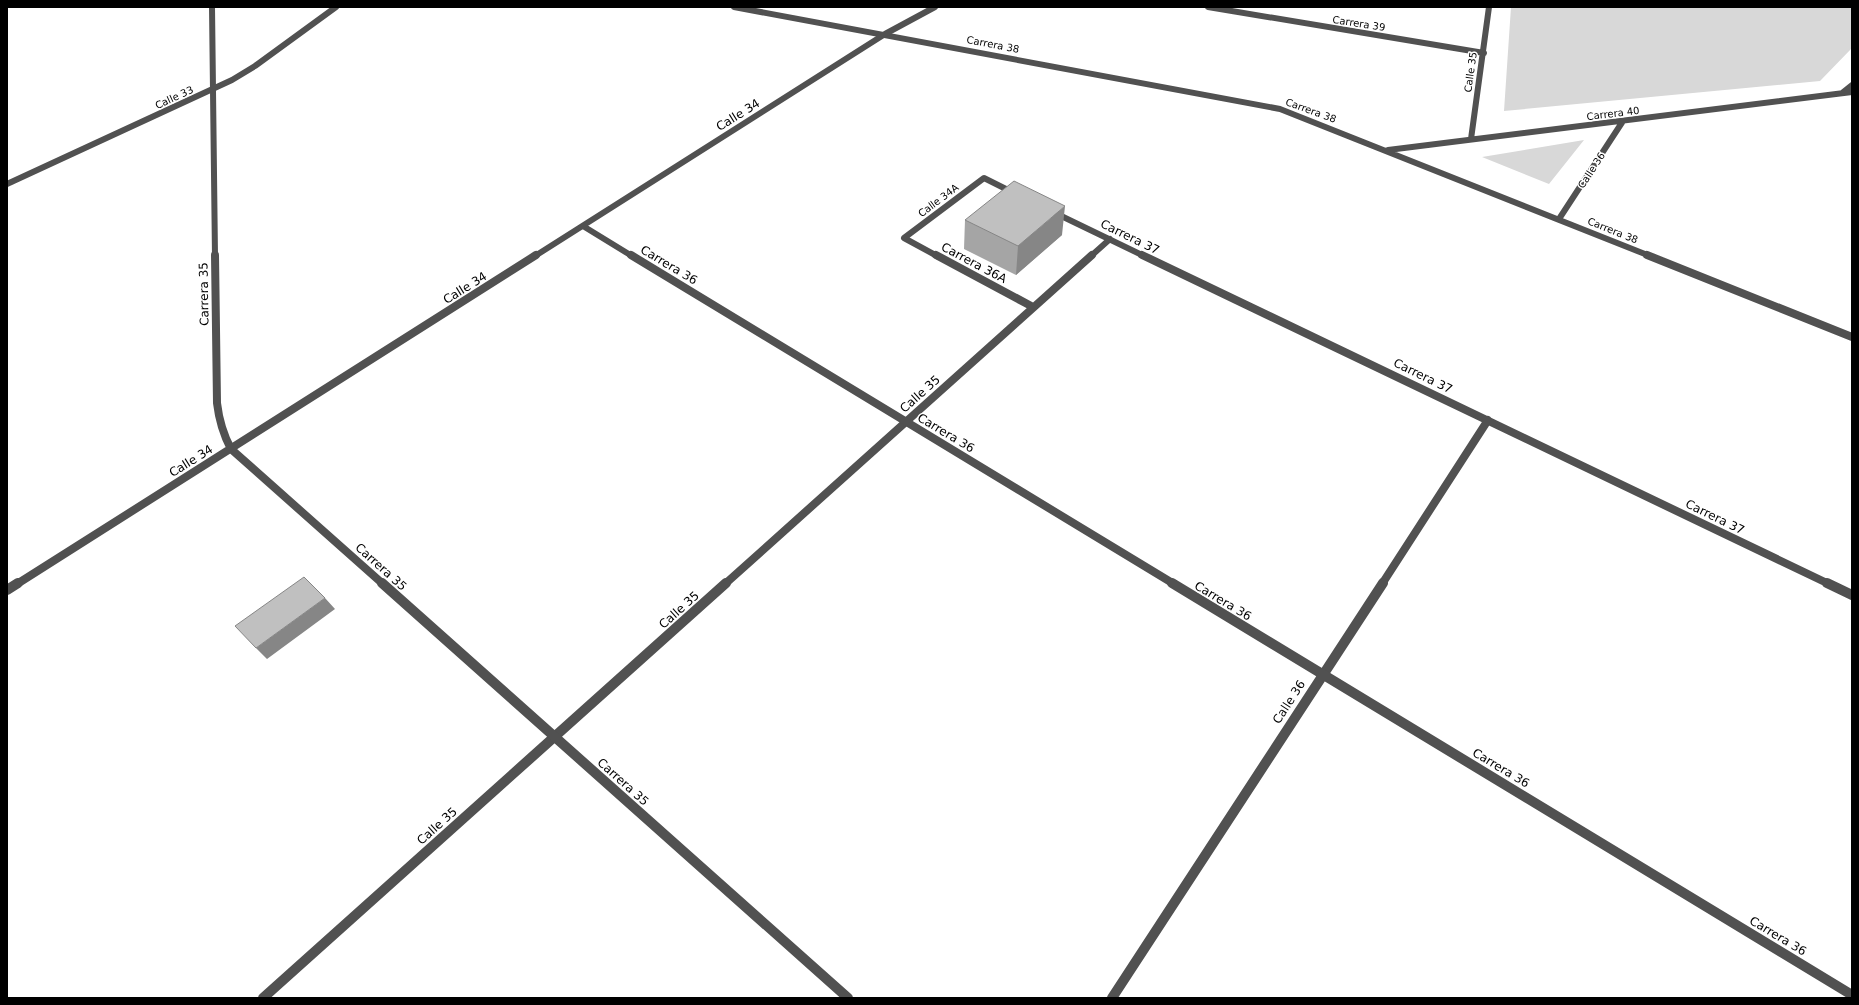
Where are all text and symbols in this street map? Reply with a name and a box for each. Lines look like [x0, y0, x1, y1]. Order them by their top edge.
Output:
street label: Carrera 39 [1332, 14, 1386, 33]
street label: Carrera 38 [966, 34, 1020, 55]
street label: Calle 35 [1462, 51, 1479, 93]
street label: Calle 33 [153, 84, 195, 111]
street label: Calle 34 [714, 96, 762, 134]
street label: Carrera 38 [1284, 96, 1338, 125]
street label: Carrera 40 [1586, 105, 1640, 122]
street label: Calle 36 [1576, 150, 1607, 190]
street label: Calle 34A [916, 182, 961, 219]
street label: Carrera 38 [1586, 215, 1640, 246]
street label: Carrera 37 [1098, 217, 1162, 257]
street label: Carrera 36A [939, 240, 1010, 286]
street label: Carrera 36 [638, 243, 700, 287]
street label: Carrera 35 [196, 262, 212, 326]
street label: Calle 34 [441, 269, 489, 307]
street label: Carrera 37 [1391, 356, 1455, 396]
street label: Calle 35 [897, 372, 943, 416]
street label: Carrera 36 [915, 411, 977, 455]
street label: Calle 34 [167, 442, 215, 480]
street label: Carrera 37 [1683, 497, 1747, 537]
street label: Carrera 35 [353, 540, 409, 594]
street label: Carrera 36 [1192, 579, 1254, 623]
street label: Calle 35 [656, 588, 702, 632]
street label: Calle 36 [1270, 678, 1308, 726]
street label: Carrera 36 [1470, 746, 1532, 790]
street label: Carrera 35 [595, 755, 651, 809]
street label: Calle 35 [414, 804, 460, 848]
street label: Carrera 36 [1747, 914, 1809, 958]

